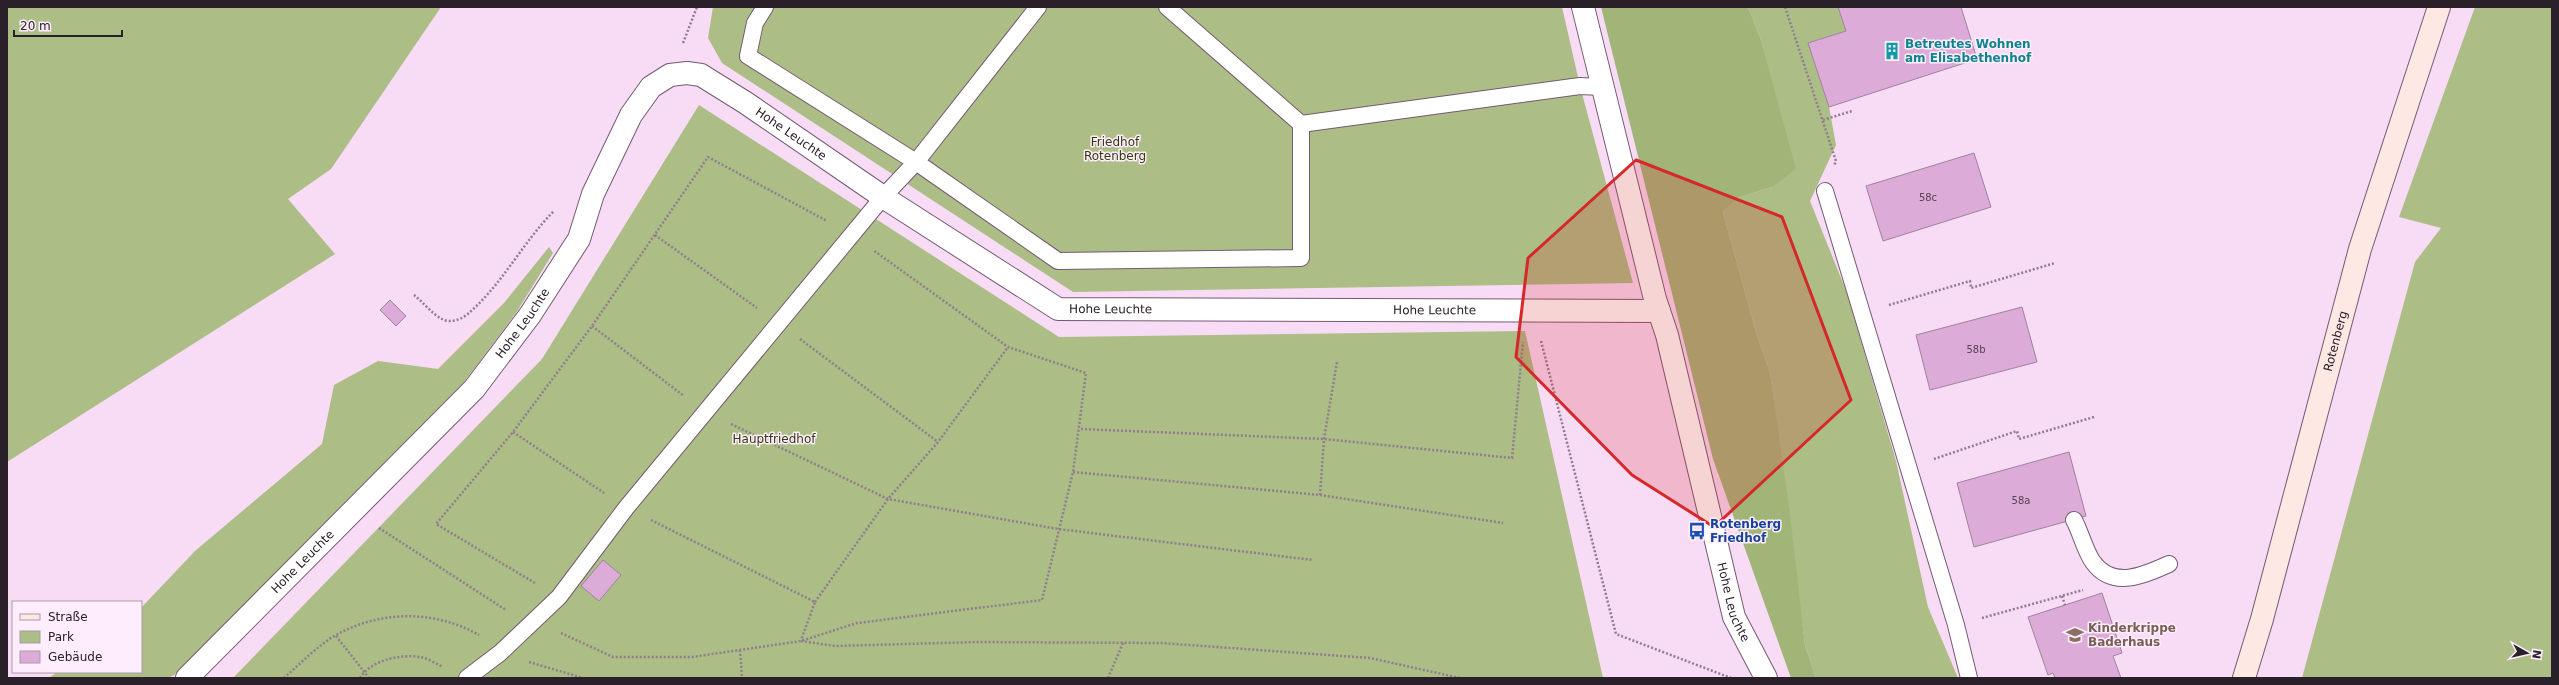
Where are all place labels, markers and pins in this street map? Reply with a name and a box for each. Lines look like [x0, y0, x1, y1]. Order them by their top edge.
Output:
place label: Betreutes Wohnen am Elisabethenhof [1905, 37, 2032, 65]
building icon: Betreutes Wohnen am Elisabethenhof [1882, 41, 1902, 61]
place label: Rotenberg Friedhof [1710, 517, 1781, 545]
bus stop icon: Rotenberg Friedhof [1687, 521, 1707, 541]
place label: Kinderkrippe Baderhaus [2088, 621, 2176, 649]
school or university icon: Kinderkrippe Baderhaus [2065, 625, 2085, 645]

